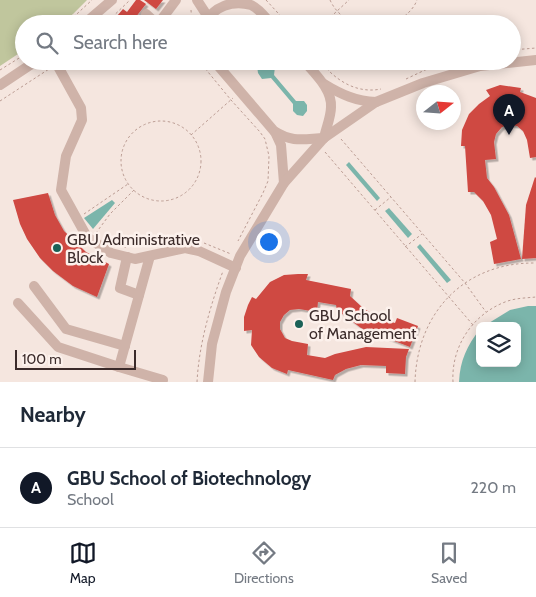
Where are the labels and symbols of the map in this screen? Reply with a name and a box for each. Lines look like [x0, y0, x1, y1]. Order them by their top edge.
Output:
north arrow [416, 85, 461, 130]
pin: A [493, 94, 525, 135]
your location [256, 229, 282, 255]
place label: GBU Administrative Block [67, 230, 200, 267]
marker: GBU Administrative Block [51, 242, 63, 254]
place label: GBU School of Management [309, 306, 417, 343]
marker: GBU School of Management [293, 318, 305, 330]
scale bar [15, 347, 136, 370]

